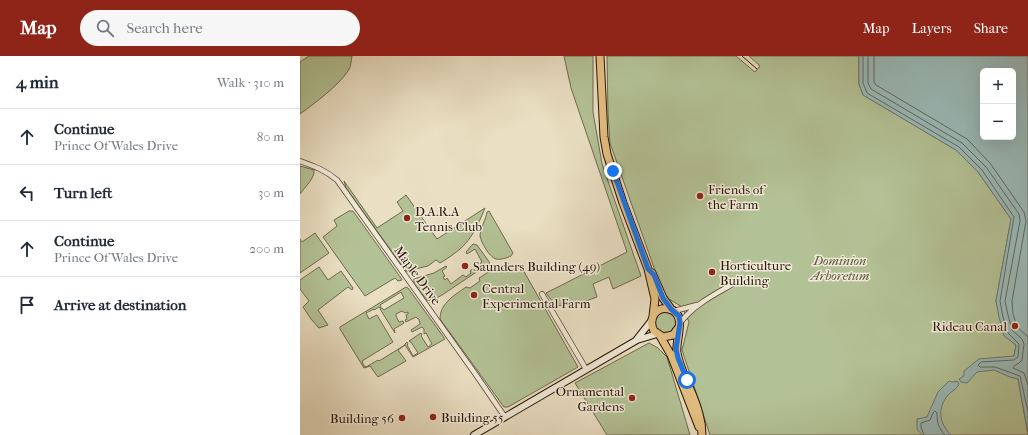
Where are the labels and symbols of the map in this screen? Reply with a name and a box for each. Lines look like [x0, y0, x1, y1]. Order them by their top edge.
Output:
route end [604, 162, 622, 180]
place label: Friends of the Farm [708, 182, 766, 212]
marker: Friends of the Farm [695, 191, 705, 201]
place label: D.A.R.A Tennis Club [415, 204, 482, 234]
marker: D.A.R.A Tennis Club [402, 213, 412, 223]
street label: Maple Drive [391, 243, 444, 308]
park label: Dominion Arboretum [809, 253, 869, 283]
place label: Horticulture Building [720, 258, 792, 288]
place label: Saunders Building (49) [473, 259, 600, 274]
marker: Saunders Building (49) [460, 261, 470, 271]
marker: Horticulture Building [707, 267, 717, 277]
place label: Central Experimental Farm [482, 281, 591, 311]
marker: Central Experimental Farm [469, 290, 479, 300]
place label: Rideau Canal [932, 319, 1007, 334]
marker: Rideau Canal [1010, 321, 1020, 331]
route start [678, 371, 696, 389]
place label: Ornamental Gardens [556, 384, 624, 414]
marker: Ornamental Gardens [627, 393, 637, 403]
place label: Building 55 [441, 410, 504, 425]
place label: Building 56 [330, 411, 395, 426]
marker: Building 55 [428, 412, 438, 422]
marker: Building 56 [397, 413, 407, 423]

